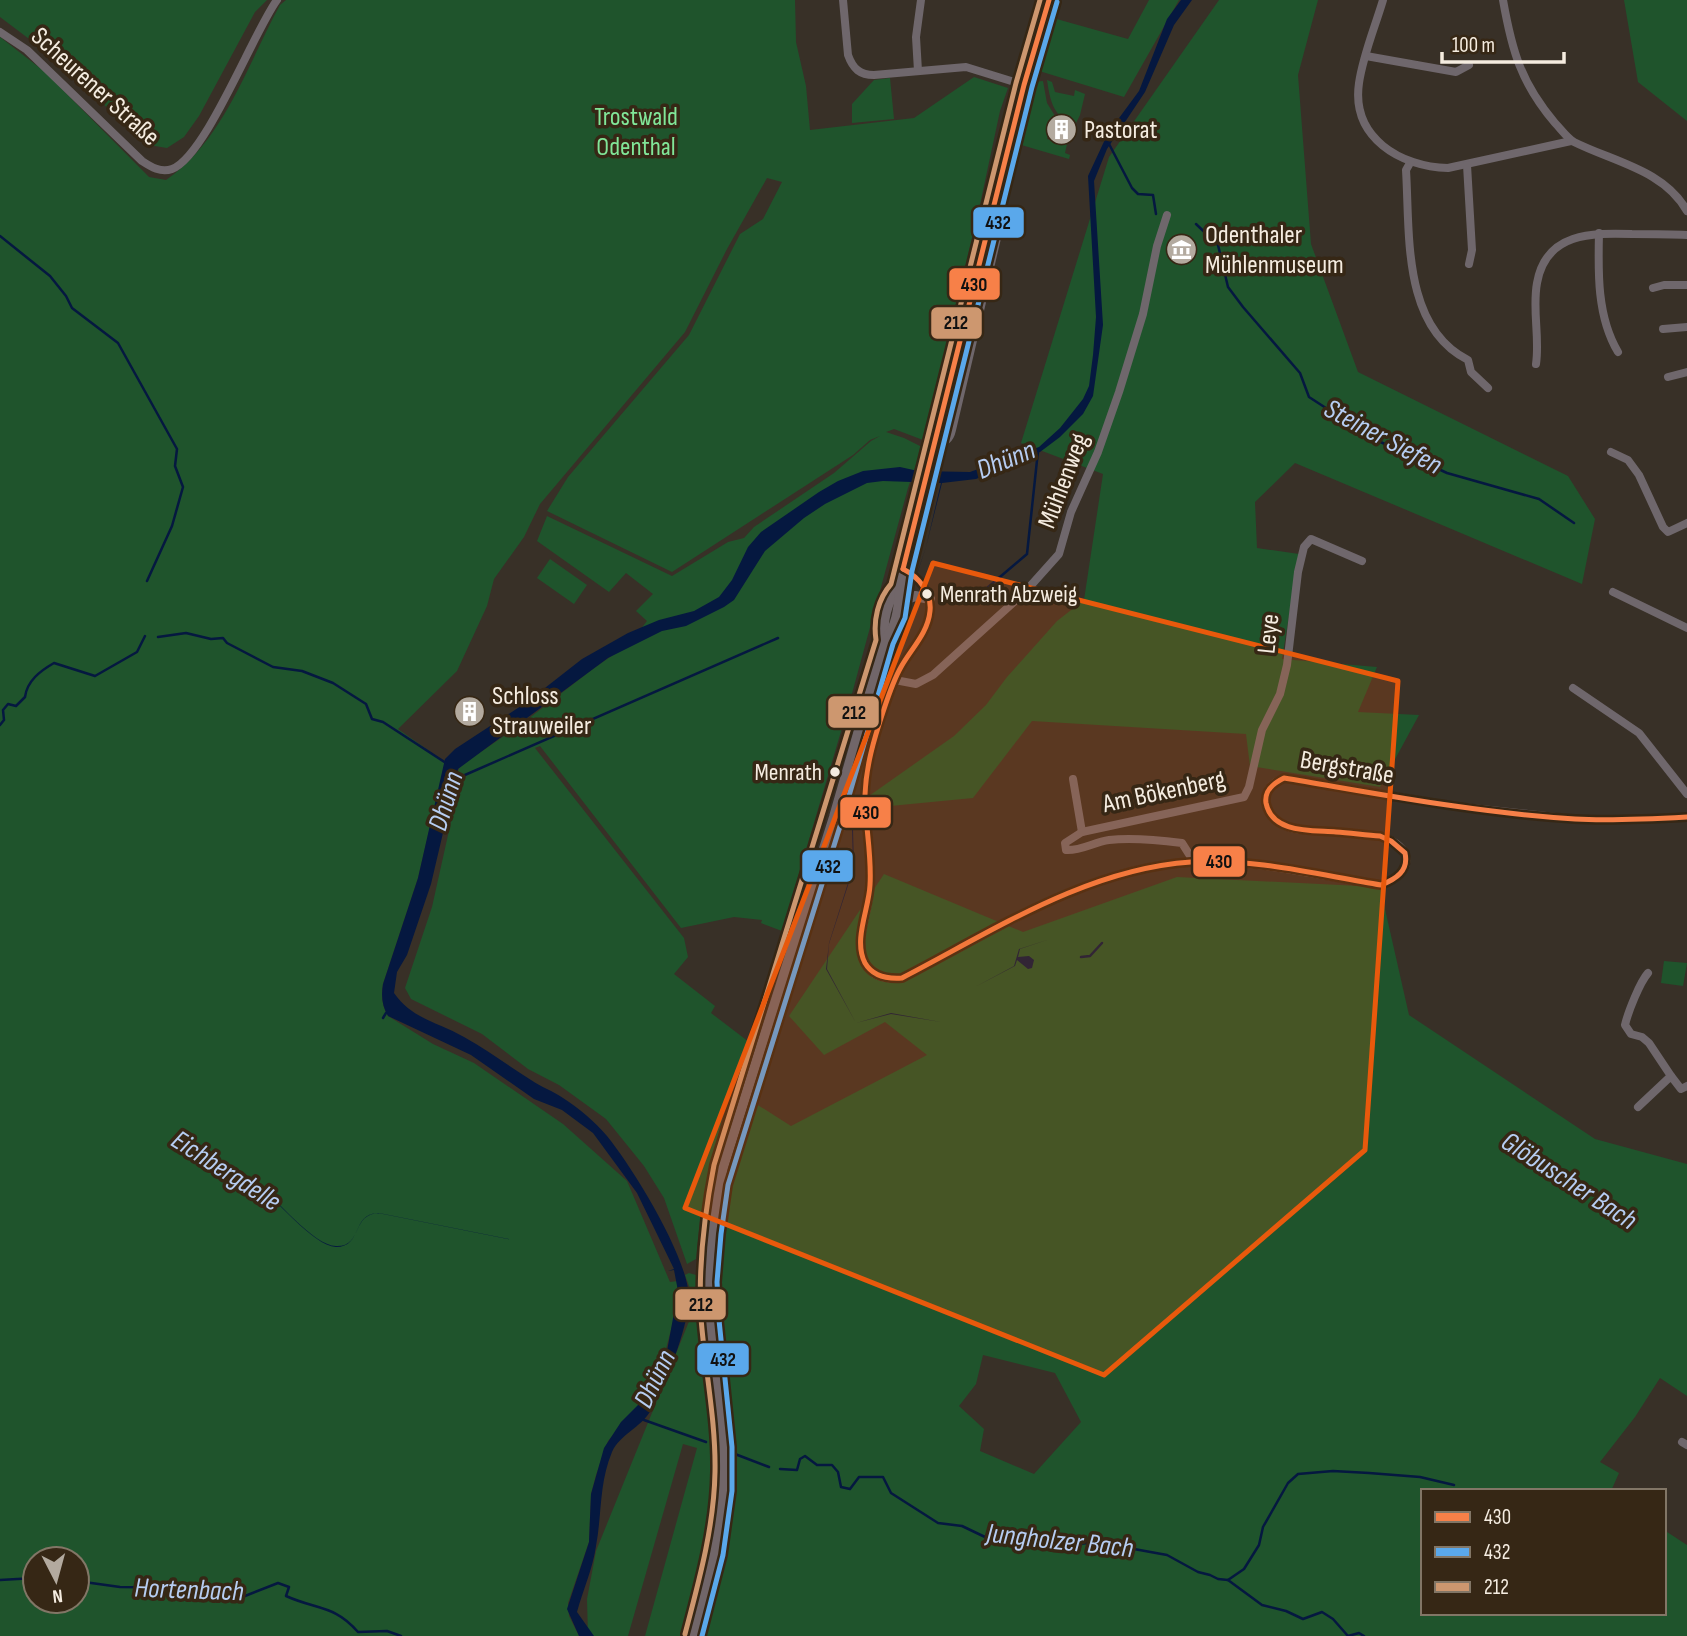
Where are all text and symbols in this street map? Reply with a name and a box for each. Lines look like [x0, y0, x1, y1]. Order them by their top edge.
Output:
street label: Scheurener Straße [24, 21, 166, 153]
scale bar [1442, 21, 1564, 65]
text: 100 m [1452, 33, 1495, 58]
park label: Trostwald Odenthal [594, 102, 678, 163]
building icon: Pastorat [1044, 113, 1078, 147]
place label: Pastorat [1084, 115, 1158, 146]
line badge: 432 [972, 206, 1025, 239]
text: 432 [985, 212, 1011, 235]
place label: Odenthaler Mühlenmuseum [1205, 220, 1344, 281]
museum icon: Odenthaler Mühlenmuseum [1165, 233, 1199, 267]
line badge: 430 [948, 267, 1001, 301]
text: 430 [961, 274, 987, 297]
line badge: 212 [930, 306, 983, 340]
text: 212 [944, 312, 968, 335]
water label: Steiner Siefen [1318, 392, 1448, 482]
street label: Mühlenweg [1032, 429, 1096, 533]
water label: Dhünn [972, 433, 1040, 487]
place label: Menrath Abzweig [940, 580, 1077, 609]
marker: Menrath Abzweig [920, 587, 934, 601]
street label: Leye [1252, 613, 1286, 655]
place label: Schloss Strauweiler [492, 681, 592, 742]
building icon: Schloss Strauweiler [452, 694, 486, 728]
line badge: 212 [827, 695, 880, 729]
text: 212 [842, 702, 866, 725]
street label: Bergstraße [1298, 744, 1396, 792]
place label: Menrath [754, 758, 822, 787]
street label: Am Bökenberg [1099, 764, 1228, 820]
marker: Menrath [828, 765, 842, 779]
water label: Dhünn [421, 767, 471, 835]
line badge: 430 [839, 796, 892, 829]
text: 430 [853, 802, 879, 825]
line badge: 430 [1192, 845, 1246, 878]
line badge: 432 [801, 849, 854, 883]
text: 430 [1206, 851, 1232, 874]
text: 432 [815, 856, 841, 879]
water label: Eichbergdelle [165, 1123, 287, 1219]
water label: Glöbuscher Bach [1495, 1125, 1643, 1237]
line badge: 212 [674, 1288, 727, 1321]
text: 212 [689, 1294, 713, 1317]
line badge: 432 [696, 1342, 750, 1376]
water label: Dhünn [627, 1345, 683, 1413]
text: 432 [710, 1349, 736, 1372]
legend [1421, 1489, 1666, 1615]
text: 430 [1484, 1505, 1511, 1530]
water label: Jungholzer Bach [983, 1517, 1135, 1565]
text: 432 [1484, 1540, 1510, 1565]
north arrow [21, 1545, 91, 1615]
water label: Hortenbach [134, 1572, 245, 1608]
text: 212 [1484, 1575, 1509, 1600]
text: N [51, 1583, 64, 1607]

